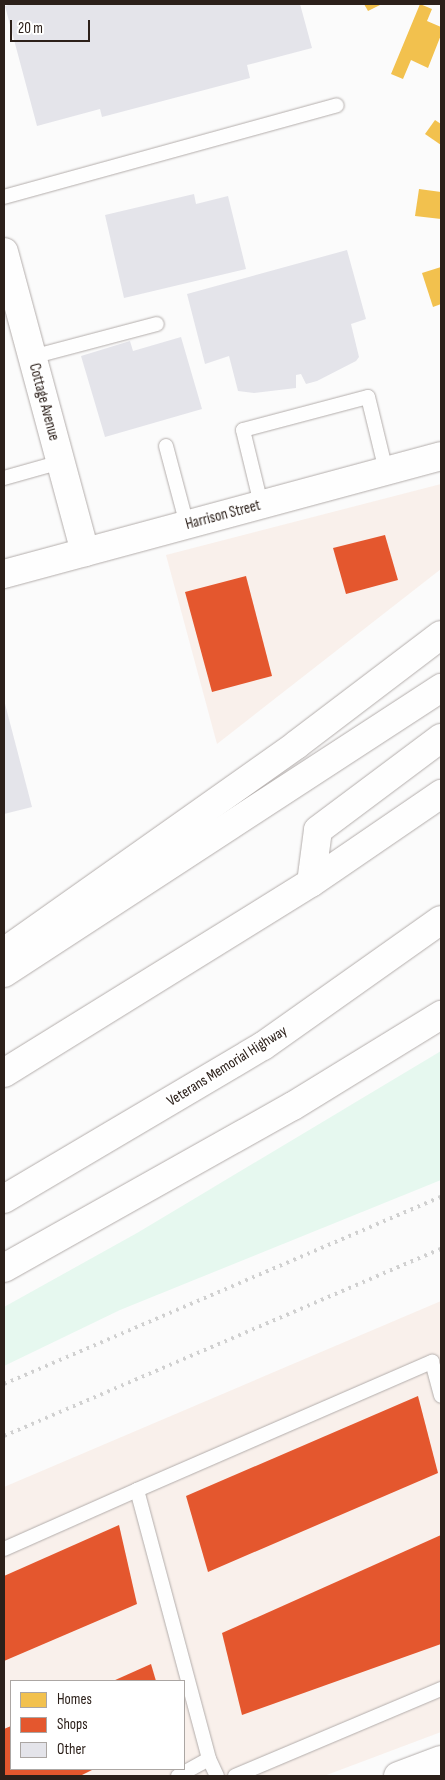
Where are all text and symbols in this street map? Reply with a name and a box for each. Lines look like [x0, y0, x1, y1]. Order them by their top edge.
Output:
scale bar [12, 10, 92, 42]
text: 20 m [18, 19, 43, 38]
street label: Cottage Avenue [25, 361, 63, 443]
street label: Harrison Street [184, 496, 262, 534]
street label: Veterans Memorial Highway [164, 1022, 290, 1110]
legend [10, 1680, 185, 1770]
text: Homes [57, 1690, 92, 1709]
text: Shops [57, 1715, 88, 1734]
text: Other [57, 1740, 86, 1759]

